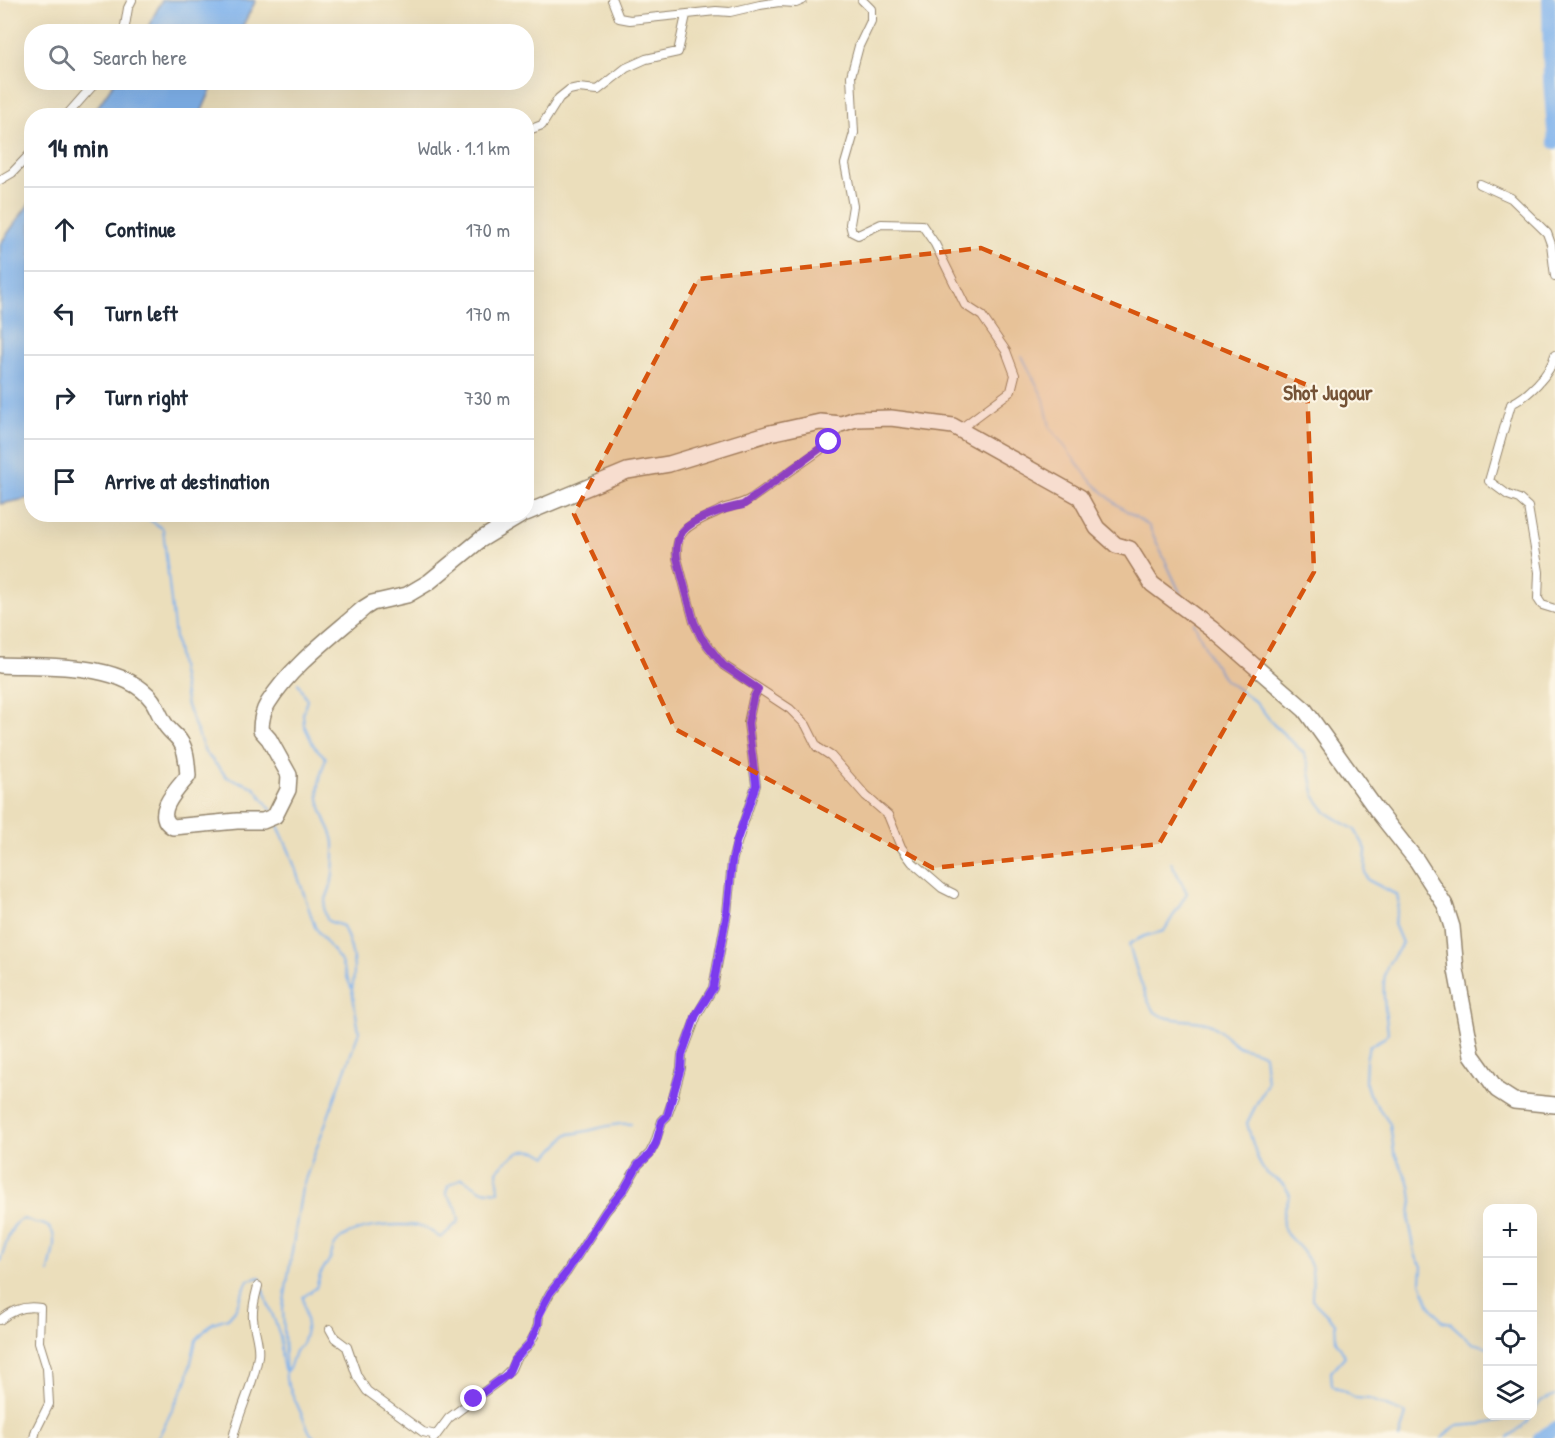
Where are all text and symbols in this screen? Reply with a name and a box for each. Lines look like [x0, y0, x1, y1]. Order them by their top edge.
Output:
search box [24, 24, 534, 90]
icon: search [45, 41, 78, 74]
text: Search here [93, 42, 187, 72]
text: 14 min [48, 130, 108, 165]
text: Walk · 1.1 km [418, 134, 510, 161]
icon: ahead [48, 213, 81, 246]
text: Continue [105, 214, 176, 244]
text: 170 m [466, 216, 510, 243]
icon: left [48, 297, 81, 330]
text: Turn left [105, 298, 178, 328]
text: 170 m [466, 300, 510, 327]
district label: Shot Jugour [1283, 378, 1374, 408]
icon: right [48, 381, 81, 414]
text: Turn right [105, 382, 188, 412]
text: 730 m [464, 384, 510, 411]
route start [815, 428, 841, 454]
icon: arrive [48, 465, 81, 498]
text: Arrive at destination [105, 466, 270, 496]
map controls [1483, 1204, 1537, 1420]
button: + [1483, 1204, 1537, 1258]
button: − [1483, 1258, 1537, 1312]
button: locate [1483, 1312, 1537, 1366]
button: layers [1483, 1366, 1537, 1420]
route end [460, 1385, 486, 1411]

